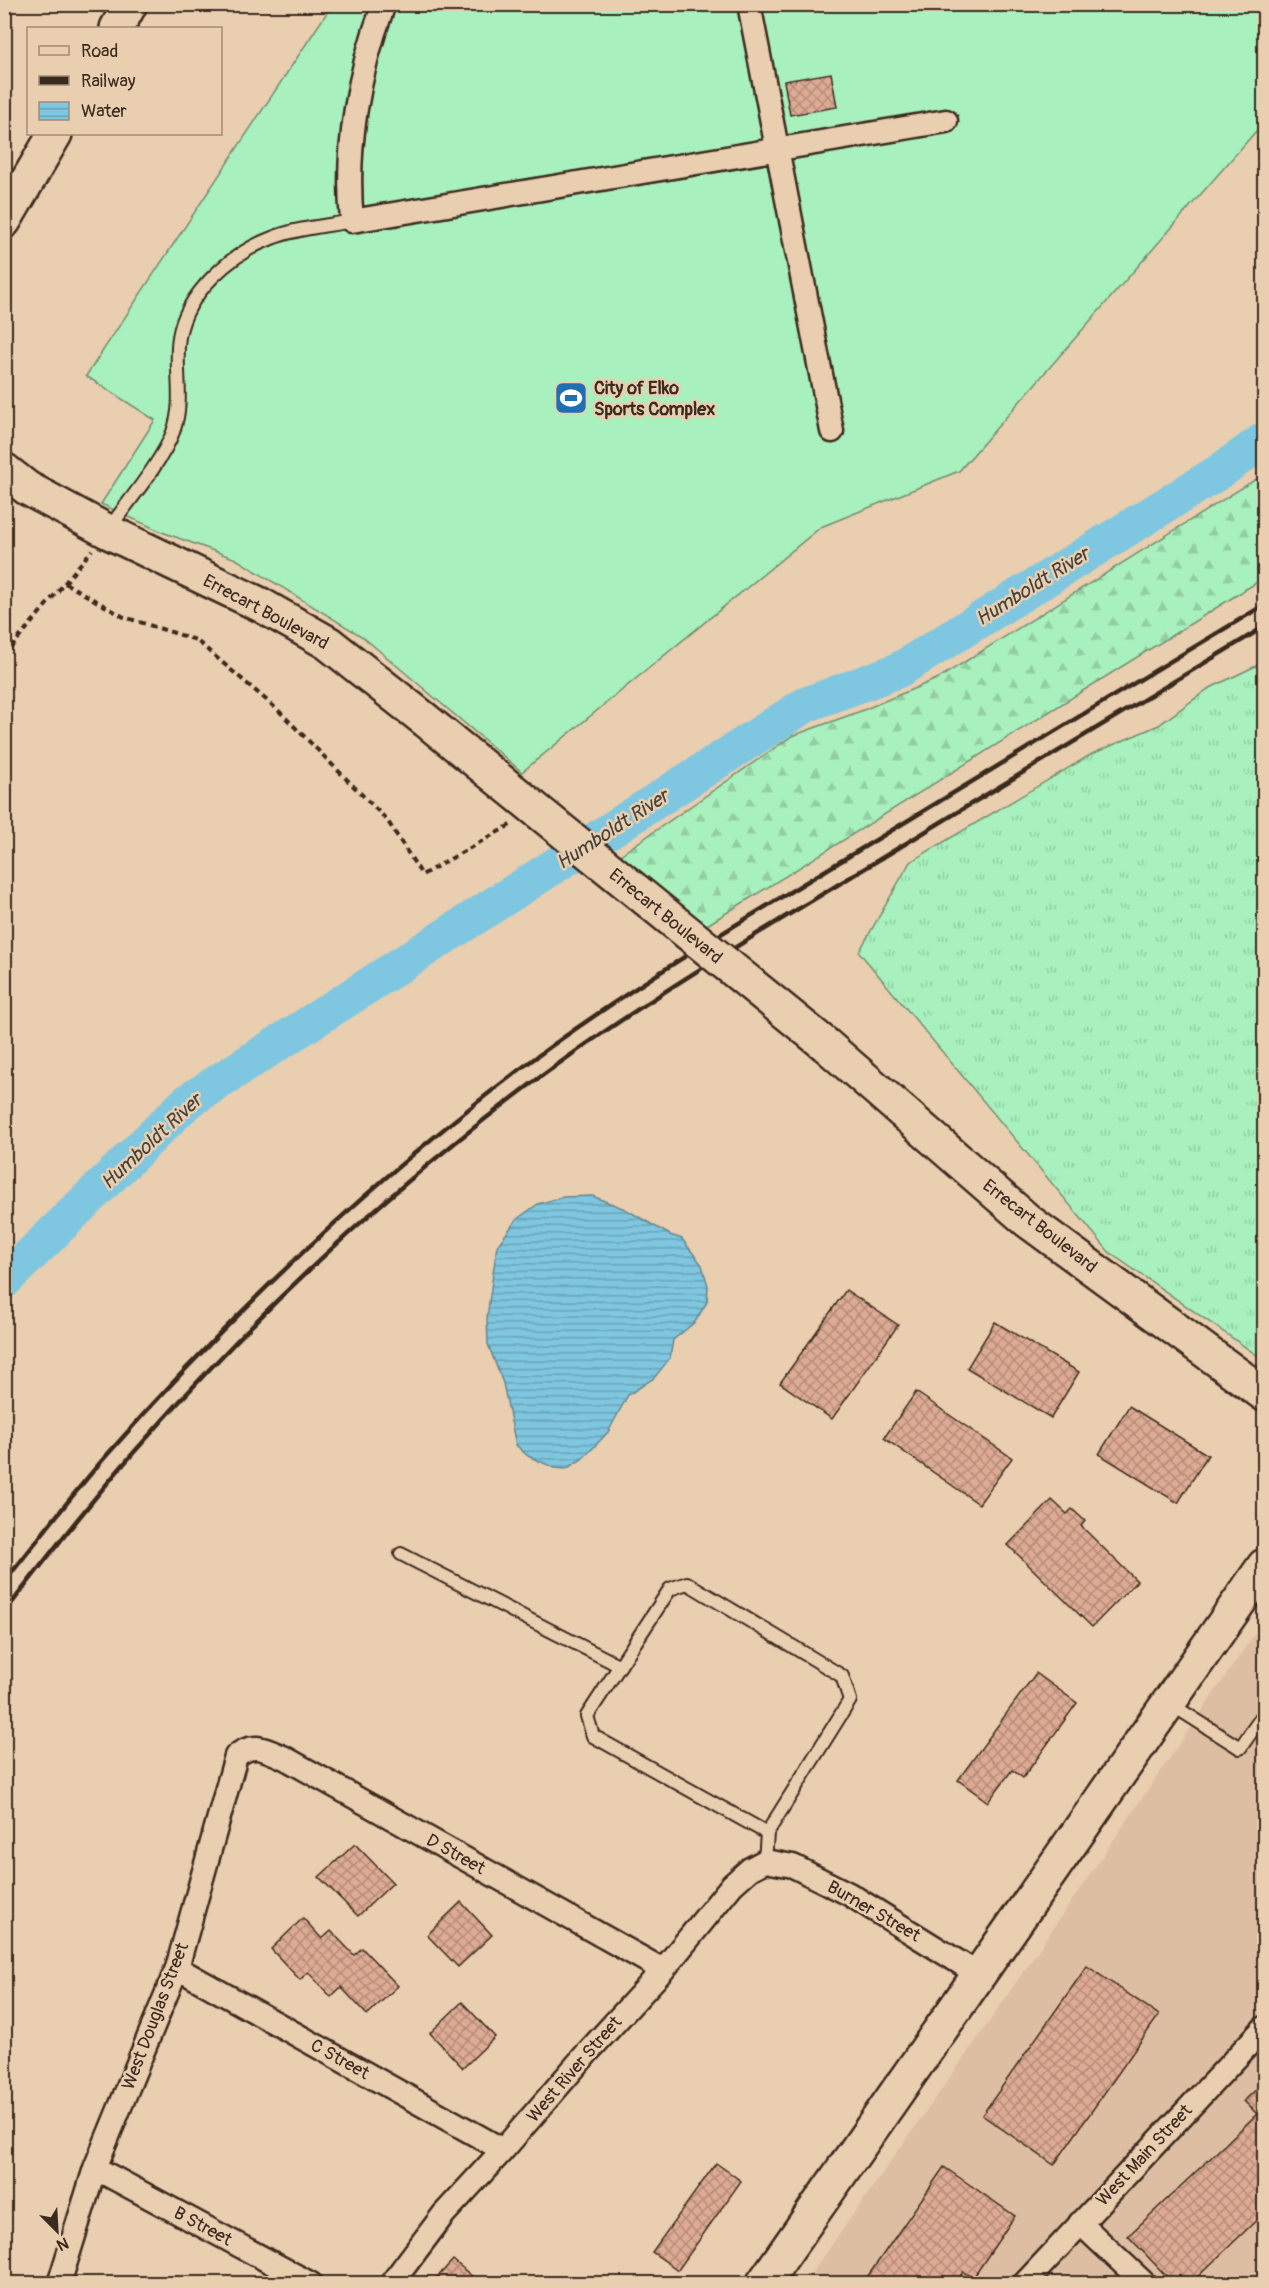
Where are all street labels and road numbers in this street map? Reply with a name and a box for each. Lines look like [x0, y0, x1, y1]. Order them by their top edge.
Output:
street label: Errecart Boulevard [199, 570, 333, 655]
street label: Errecart Boulevard [604, 864, 727, 969]
street label: Errecart Boulevard [978, 1174, 1102, 1278]
street label: D Street [422, 1829, 490, 1880]
street label: Burner Street [823, 1876, 925, 1948]
street label: West Douglas Street [117, 1939, 194, 2093]
street label: West River Street [522, 2011, 627, 2127]
street label: C Street [306, 2034, 374, 2085]
street label: West Main Street [1091, 2099, 1198, 2211]
street label: B Street [170, 2202, 237, 2252]

